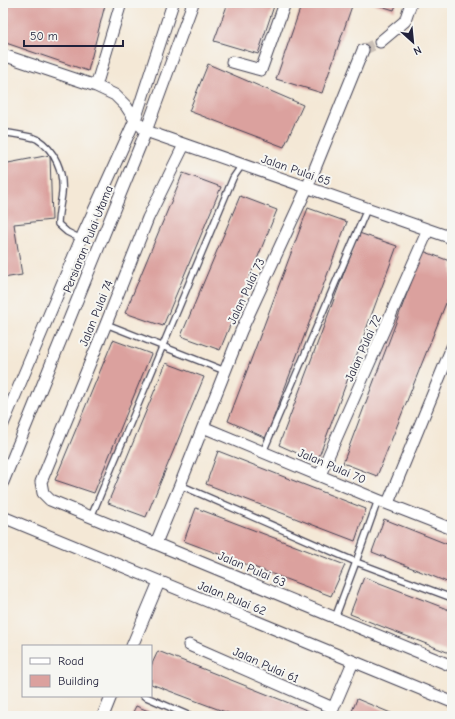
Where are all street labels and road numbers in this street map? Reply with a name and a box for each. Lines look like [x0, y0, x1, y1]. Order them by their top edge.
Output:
street label: Jalan Pulai 65 [259, 152, 333, 188]
street label: Persiaran Pulai Utama [60, 183, 116, 295]
street label: Jalan Pulai 73 [225, 256, 267, 326]
street label: Jalan Pulai 74 [76, 278, 116, 348]
street label: Jalan Pulai 72 [342, 312, 384, 384]
street label: Jalan Pulai 70 [296, 445, 368, 487]
street label: Jalan Pulai 63 [216, 548, 288, 590]
street label: Jalan Pulai 62 [196, 578, 268, 618]
street label: Jalan Pulai 61 [231, 644, 301, 686]

